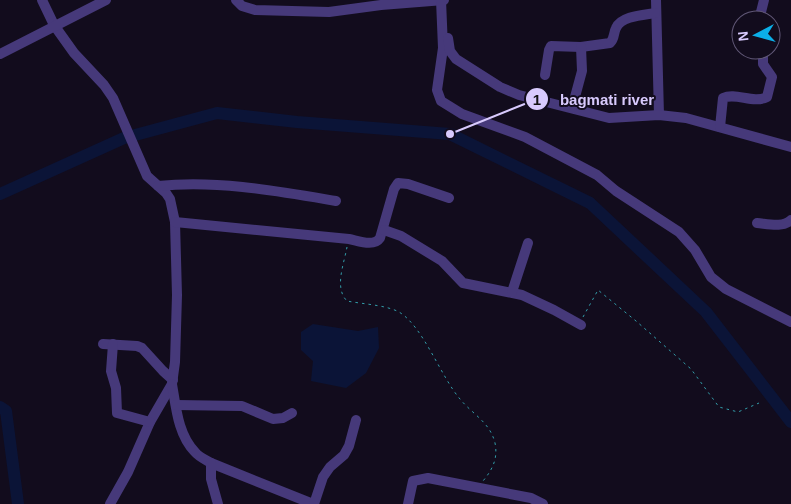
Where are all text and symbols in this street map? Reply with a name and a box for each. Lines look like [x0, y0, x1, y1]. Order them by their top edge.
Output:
north arrow [731, 10, 781, 60]
text: N [735, 30, 752, 42]
callout: bagmati river [525, 84, 664, 114]
text: 1 [533, 91, 541, 108]
text: bagmati river [560, 91, 654, 108]

